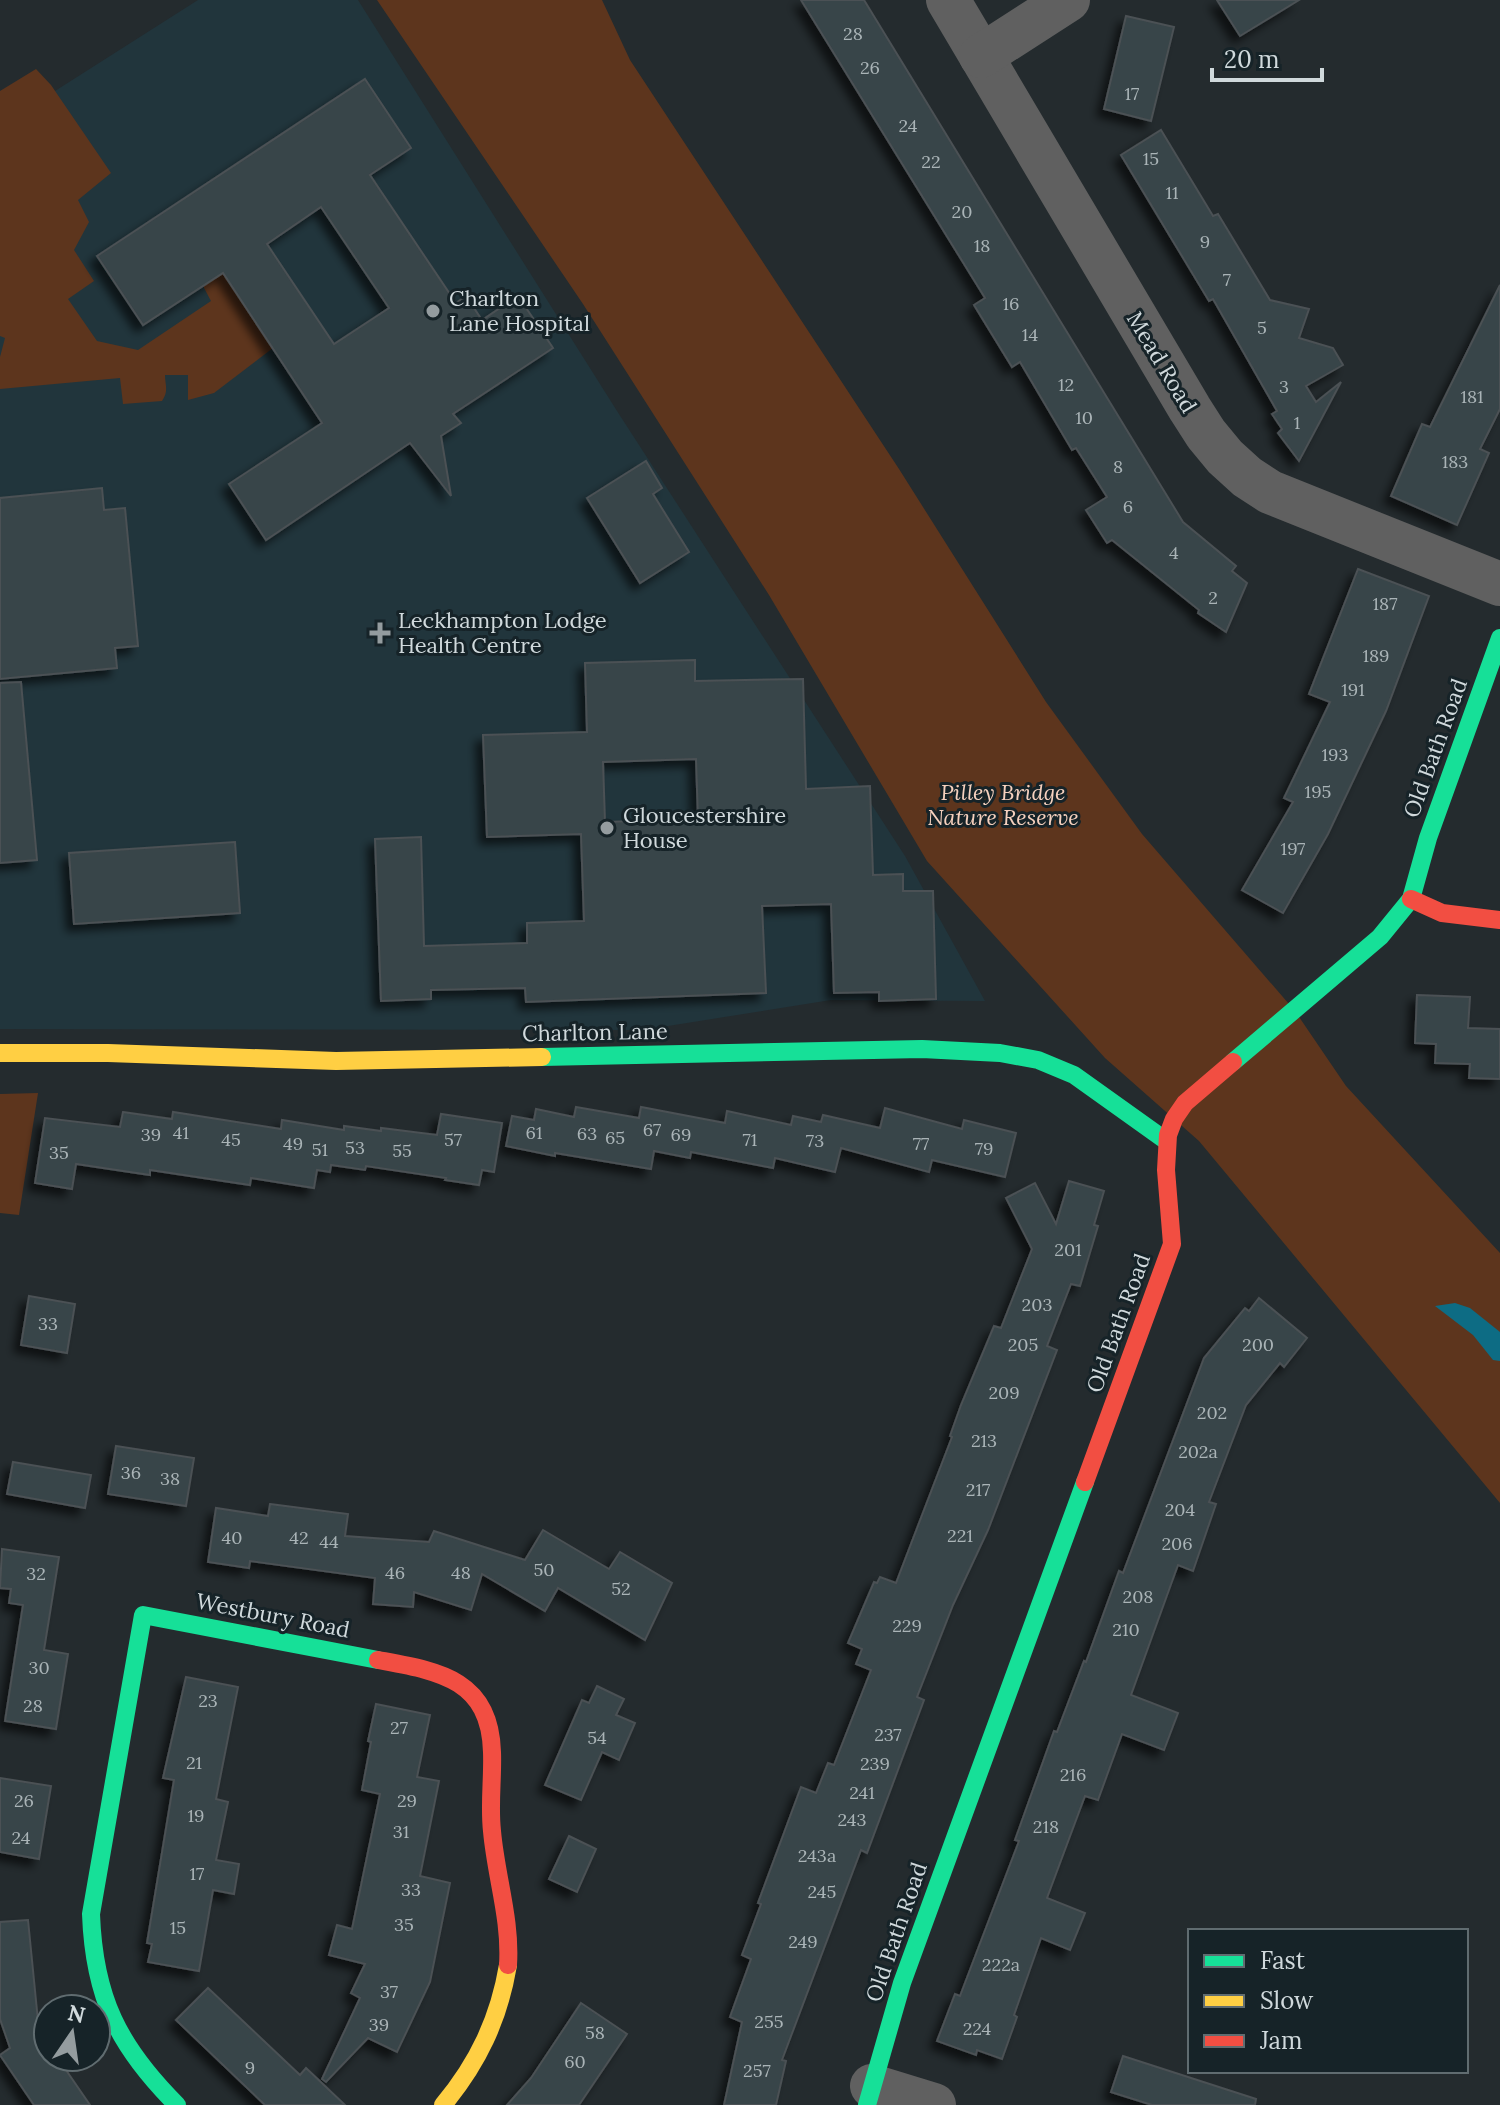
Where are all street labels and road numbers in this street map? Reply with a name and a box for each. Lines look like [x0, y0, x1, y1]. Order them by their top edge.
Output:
street label: Mead Road [1121, 306, 1203, 418]
street label: Old Bath Road [1397, 675, 1473, 821]
street label: Charlton Lane [522, 1017, 668, 1047]
street label: Old Bath Road [1080, 1250, 1156, 1396]
street label: Westbury Road [194, 1586, 352, 1644]
street label: Old Bath Road [859, 1859, 933, 2005]

